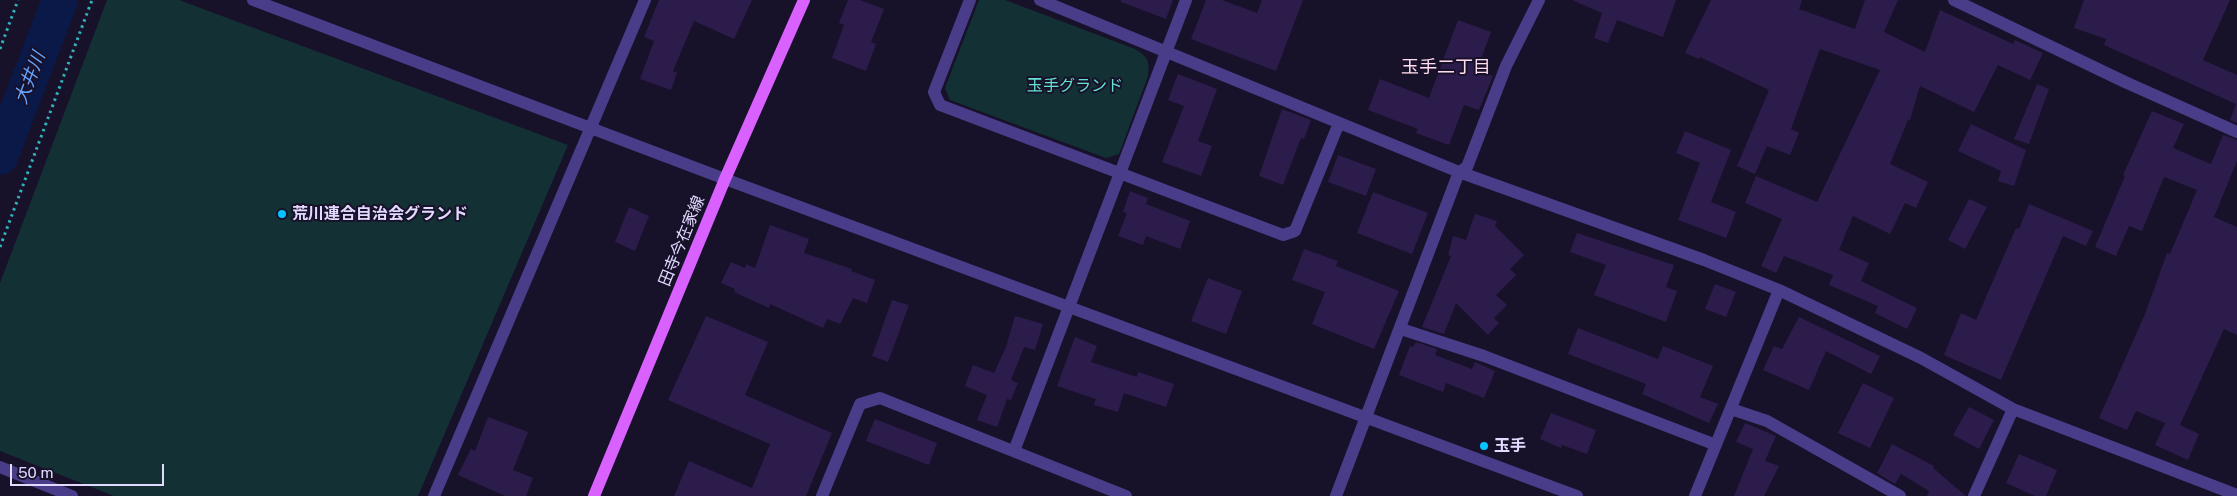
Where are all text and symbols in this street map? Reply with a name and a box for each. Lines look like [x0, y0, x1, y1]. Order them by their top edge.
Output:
water label: 大井川 [10, 49, 50, 107]
district label: 玉手二丁目 [1401, 56, 1491, 78]
park label: 玉手グランド [1027, 76, 1123, 96]
street label: 田寺今在家線 [655, 193, 709, 289]
place label: 荒川連合自治会グランド [292, 204, 468, 224]
marker: 荒川連合自治会グランド [276, 208, 288, 220]
place label: 玉手 [1494, 436, 1526, 456]
marker: 玉手 [1478, 440, 1490, 452]
scale bar [12, 454, 166, 486]
text: 50 m [18, 464, 53, 481]

